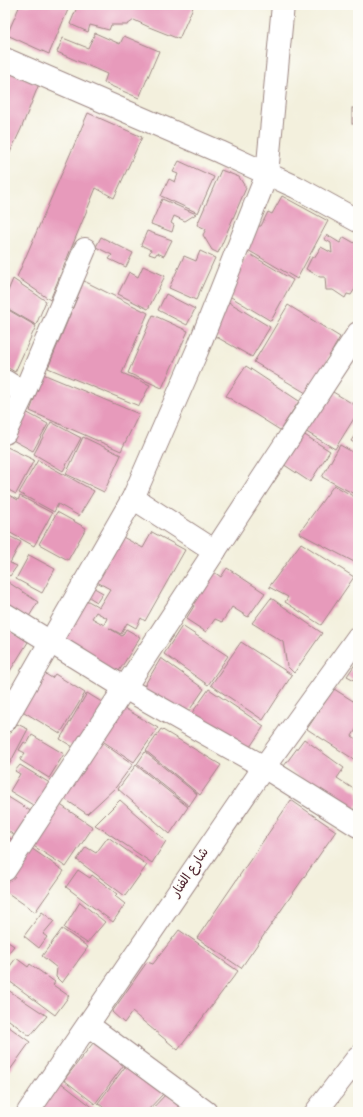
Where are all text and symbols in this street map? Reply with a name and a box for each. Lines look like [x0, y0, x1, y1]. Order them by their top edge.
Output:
street label: شارع الفنار [167, 844, 215, 902]

